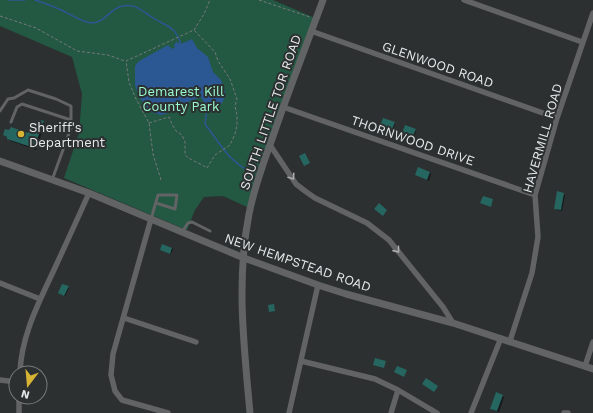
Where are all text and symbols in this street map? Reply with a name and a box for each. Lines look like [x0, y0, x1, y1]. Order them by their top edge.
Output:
street label: SOUTH LITTLE TOR ROAD [237, 33, 304, 192]
street label: GLENWOOD ROAD [380, 38, 495, 91]
street label: HAVERMILL ROAD [520, 82, 565, 195]
park label: Demarest Kill County Park [138, 84, 224, 114]
street label: THORNWOOD DRIVE [349, 112, 477, 169]
place label: Sheriff's Department [29, 120, 106, 150]
marker: Sheriff's Department [16, 129, 26, 139]
one-way arrow [287, 173, 295, 180]
street label: NEW HEMPSTEAD ROAD [223, 230, 373, 295]
one-way arrow [392, 246, 399, 253]
north arrow [8, 365, 48, 405]
text: N [20, 387, 31, 402]

